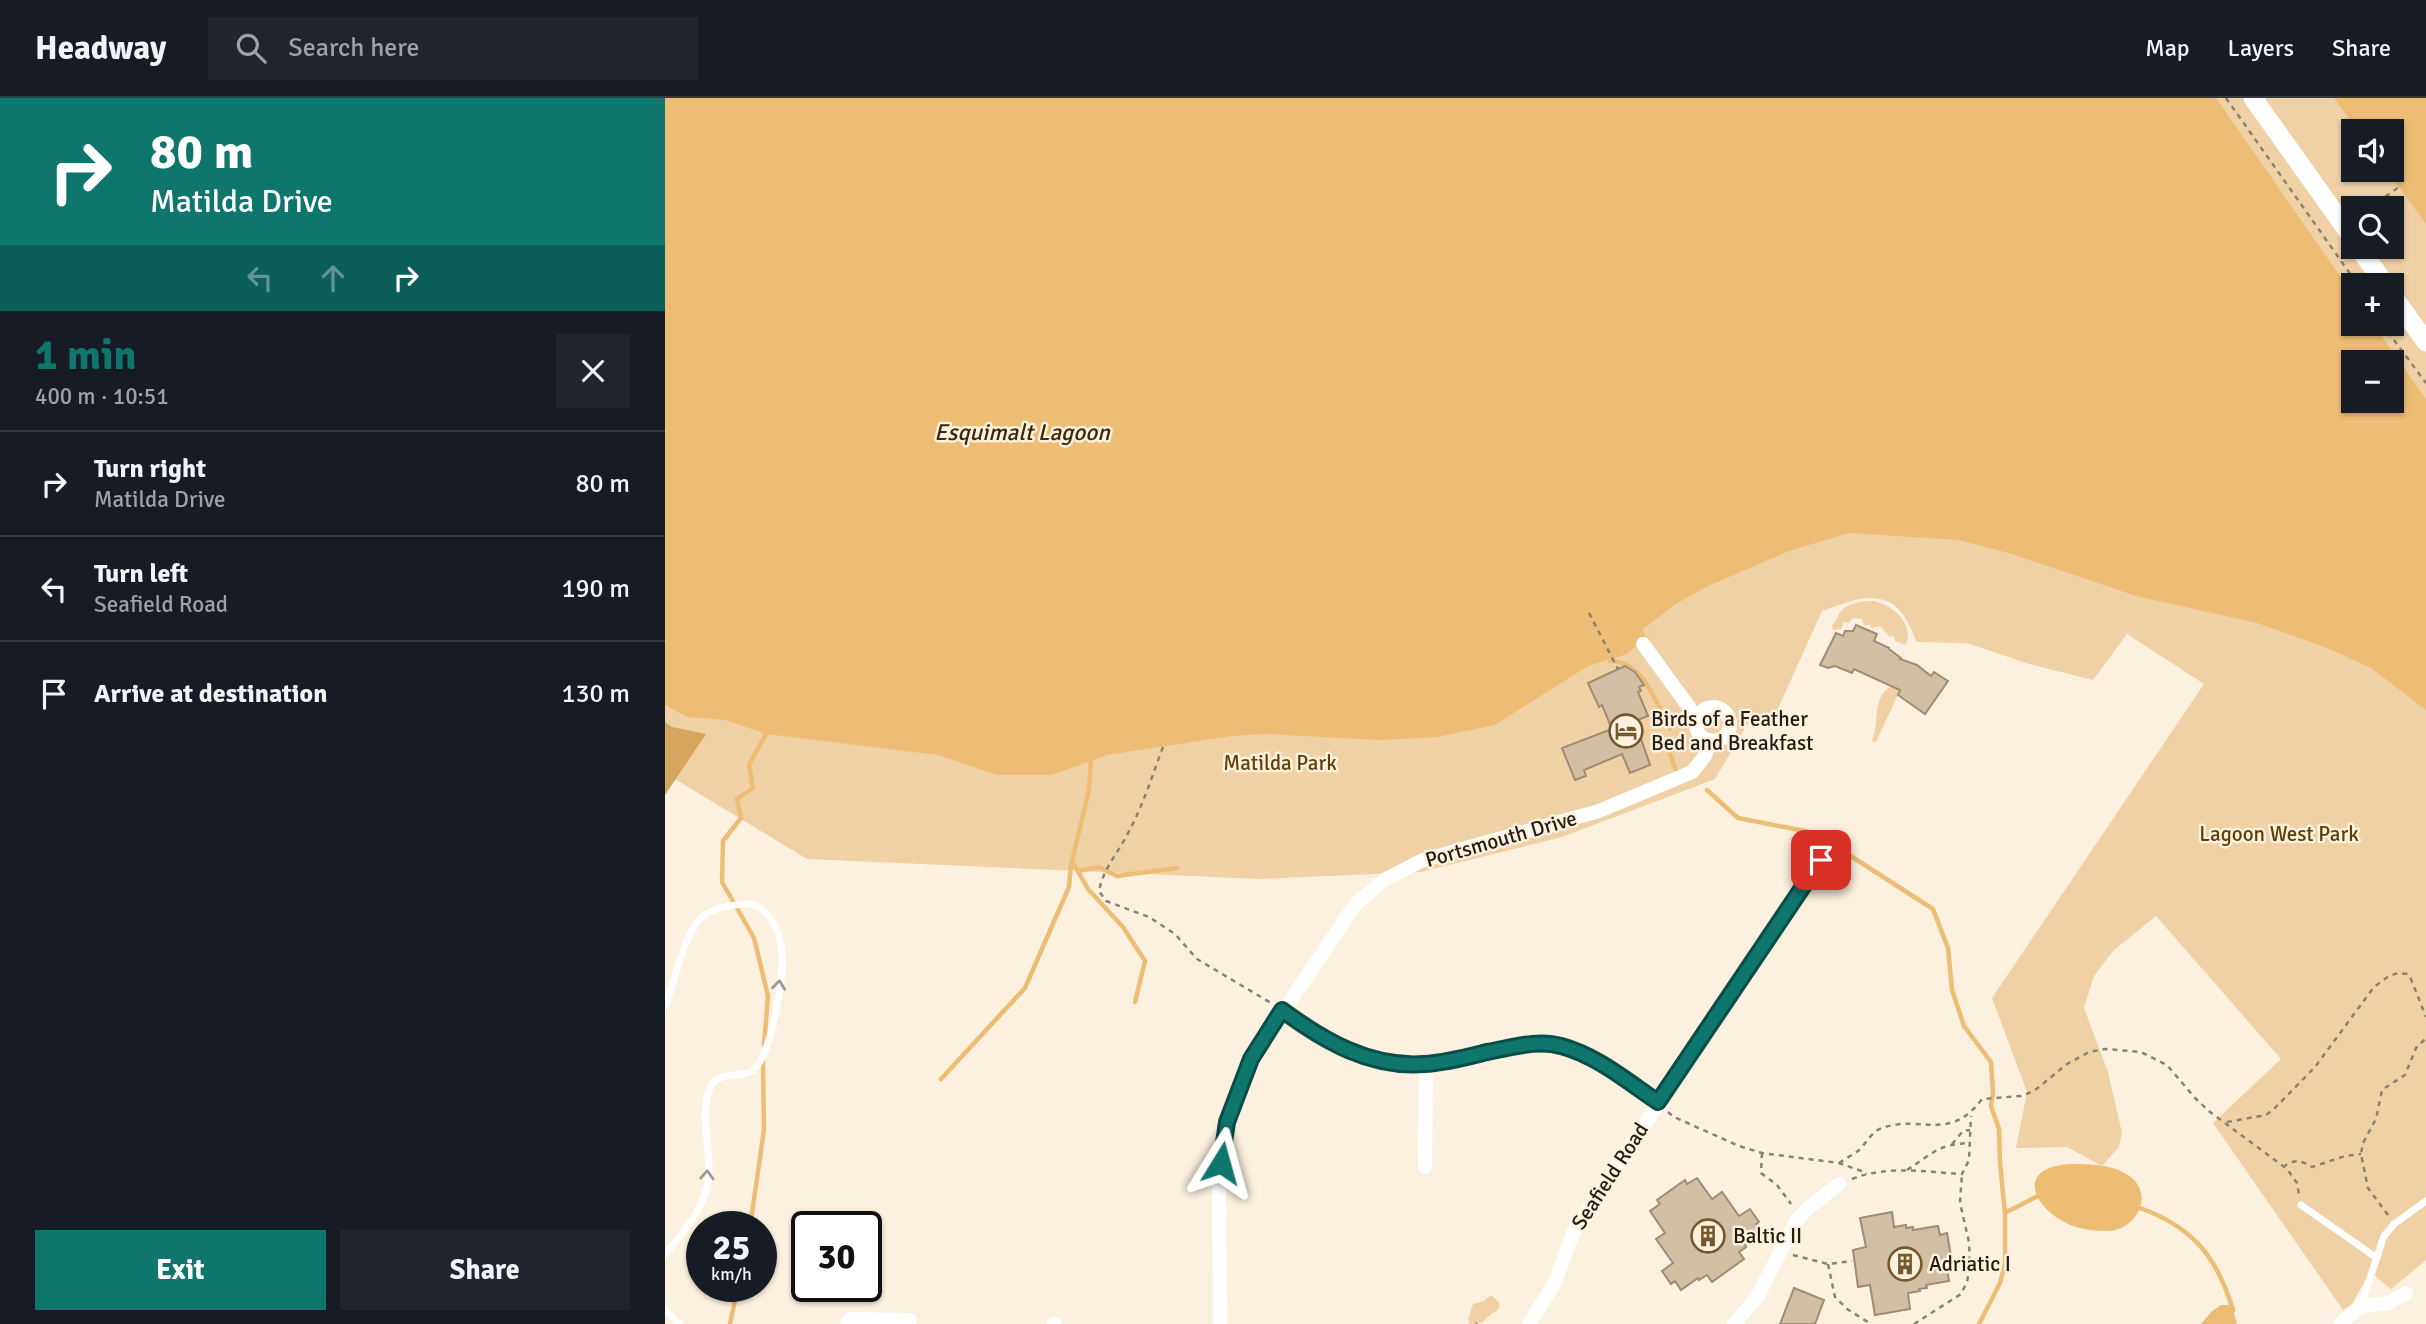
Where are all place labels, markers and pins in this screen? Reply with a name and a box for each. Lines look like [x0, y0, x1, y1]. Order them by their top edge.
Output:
place label: Birds of a Feather Bed and Breakfast [1651, 706, 1813, 756]
hotel icon: Birds of a Feather Bed and Breakfast [1607, 712, 1645, 750]
pin [1791, 830, 1851, 890]
building icon: Baltic II [1689, 1217, 1727, 1255]
place label: Baltic II [1733, 1223, 1802, 1249]
building icon: Adriatic I [1886, 1245, 1924, 1283]
place label: Adriatic I [1929, 1251, 2011, 1277]

